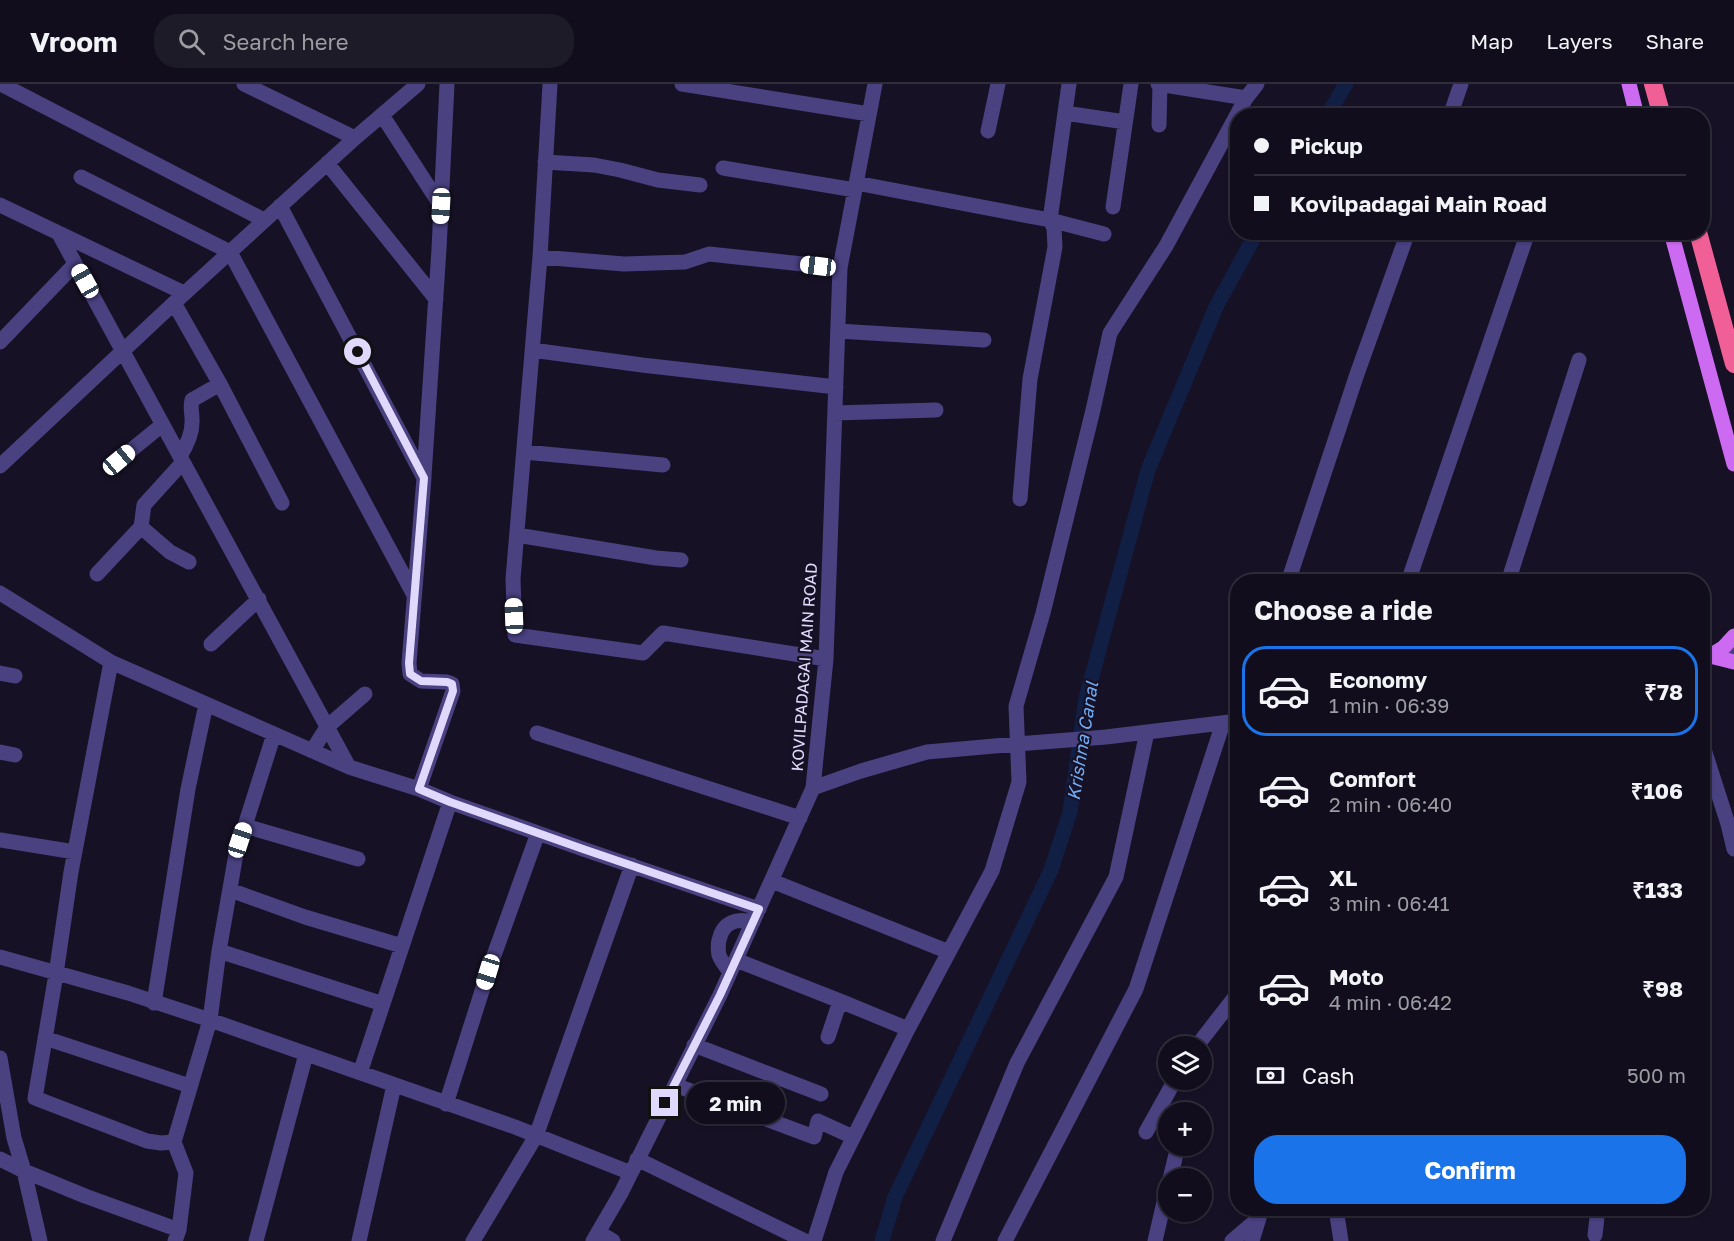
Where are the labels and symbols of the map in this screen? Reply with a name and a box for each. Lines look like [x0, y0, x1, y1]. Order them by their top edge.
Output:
car [431, 188, 451, 224]
car [799, 255, 837, 277]
car [68, 261, 102, 301]
route start [344, 338, 371, 365]
car [99, 442, 139, 478]
street label: KOVILPADAGAI MAIN ROAD [787, 562, 821, 772]
car [504, 598, 524, 634]
water label: Krishna Canal [1062, 679, 1102, 802]
car [226, 820, 254, 860]
car [474, 952, 502, 992]
callout: 2 min [686, 1082, 785, 1124]
route end [651, 1089, 678, 1116]

